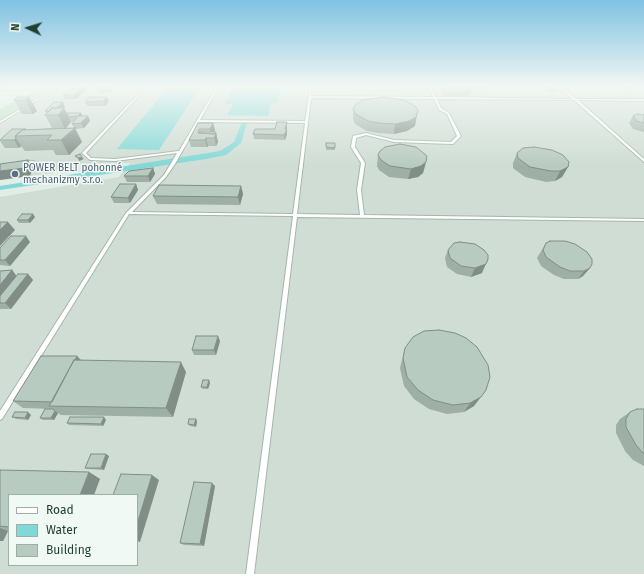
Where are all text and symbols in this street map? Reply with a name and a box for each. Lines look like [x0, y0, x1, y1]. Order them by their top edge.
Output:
north arrow [8, 8, 48, 48]
text: N [9, 23, 22, 31]
place label: POWER BELT pohonné mechanizmy s.r.o. [23, 162, 122, 186]
marker: POWER BELT pohonné mechanizmy s.r.o. [10, 169, 20, 179]
legend [8, 494, 138, 566]
text: Road [46, 503, 74, 517]
text: Water [46, 523, 77, 537]
text: Building [46, 543, 91, 557]

